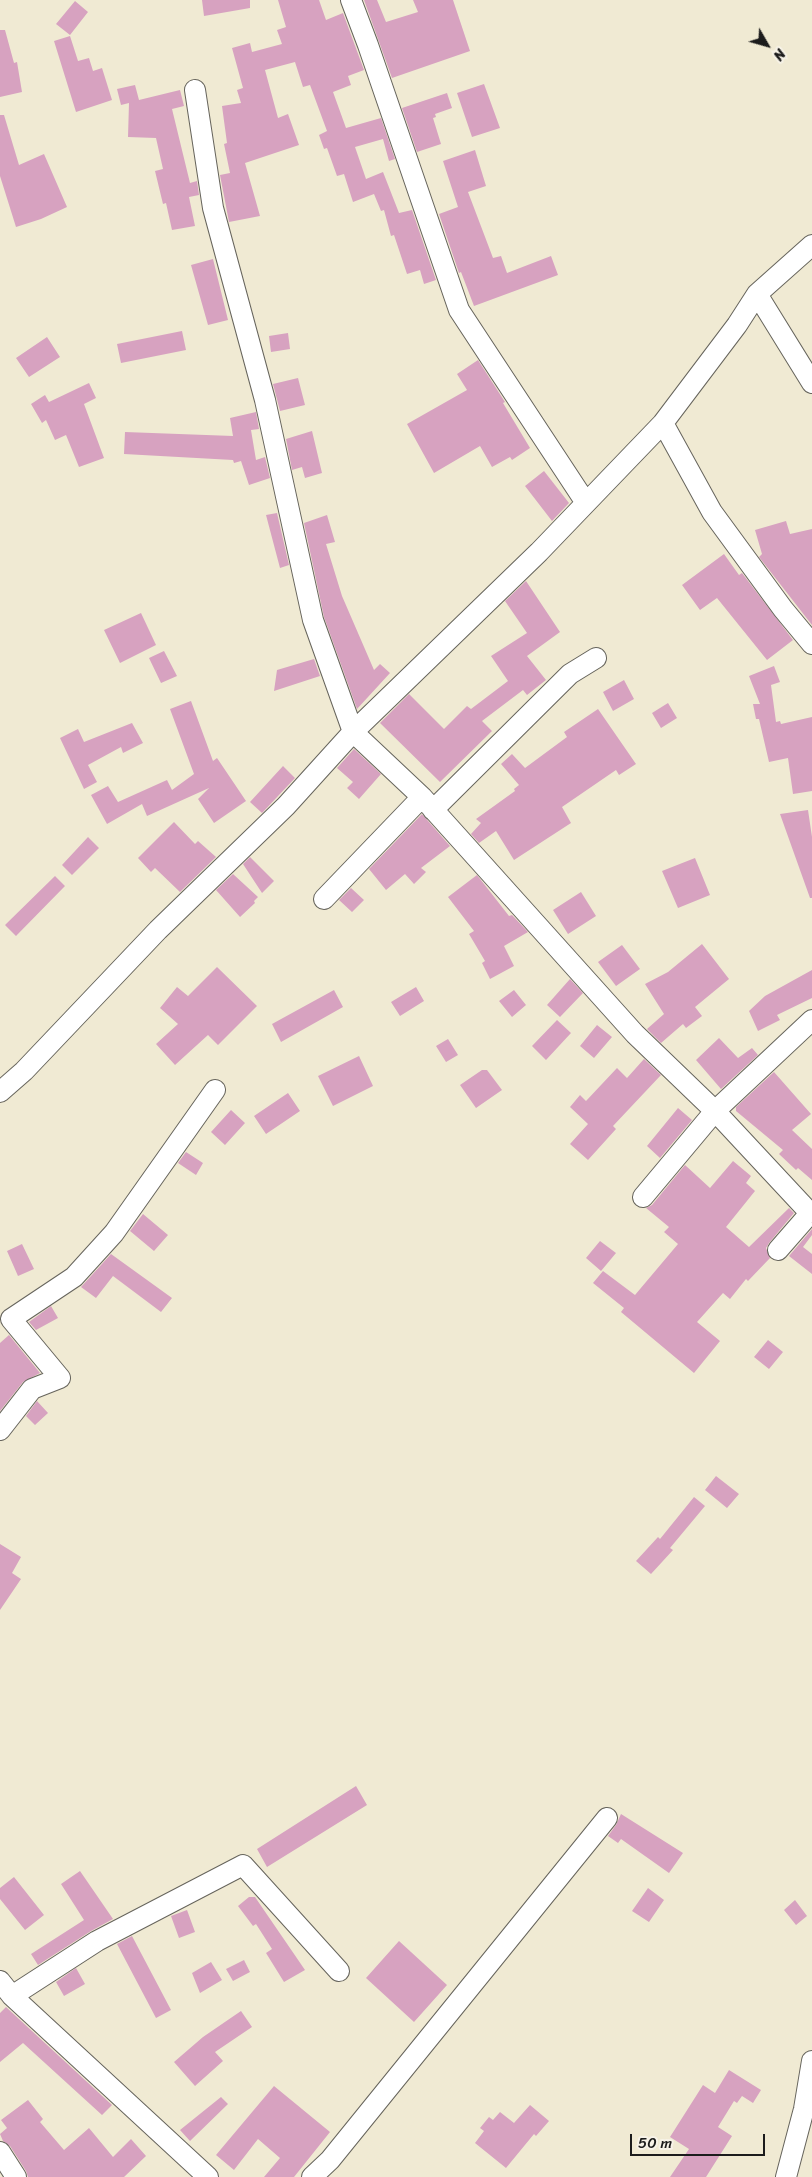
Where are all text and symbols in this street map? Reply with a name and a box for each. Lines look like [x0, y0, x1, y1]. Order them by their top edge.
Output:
north arrow [742, 20, 792, 70]
text: N [766, 43, 792, 66]
scale bar [632, 2124, 767, 2156]
text: 50 m [638, 2130, 672, 2156]

